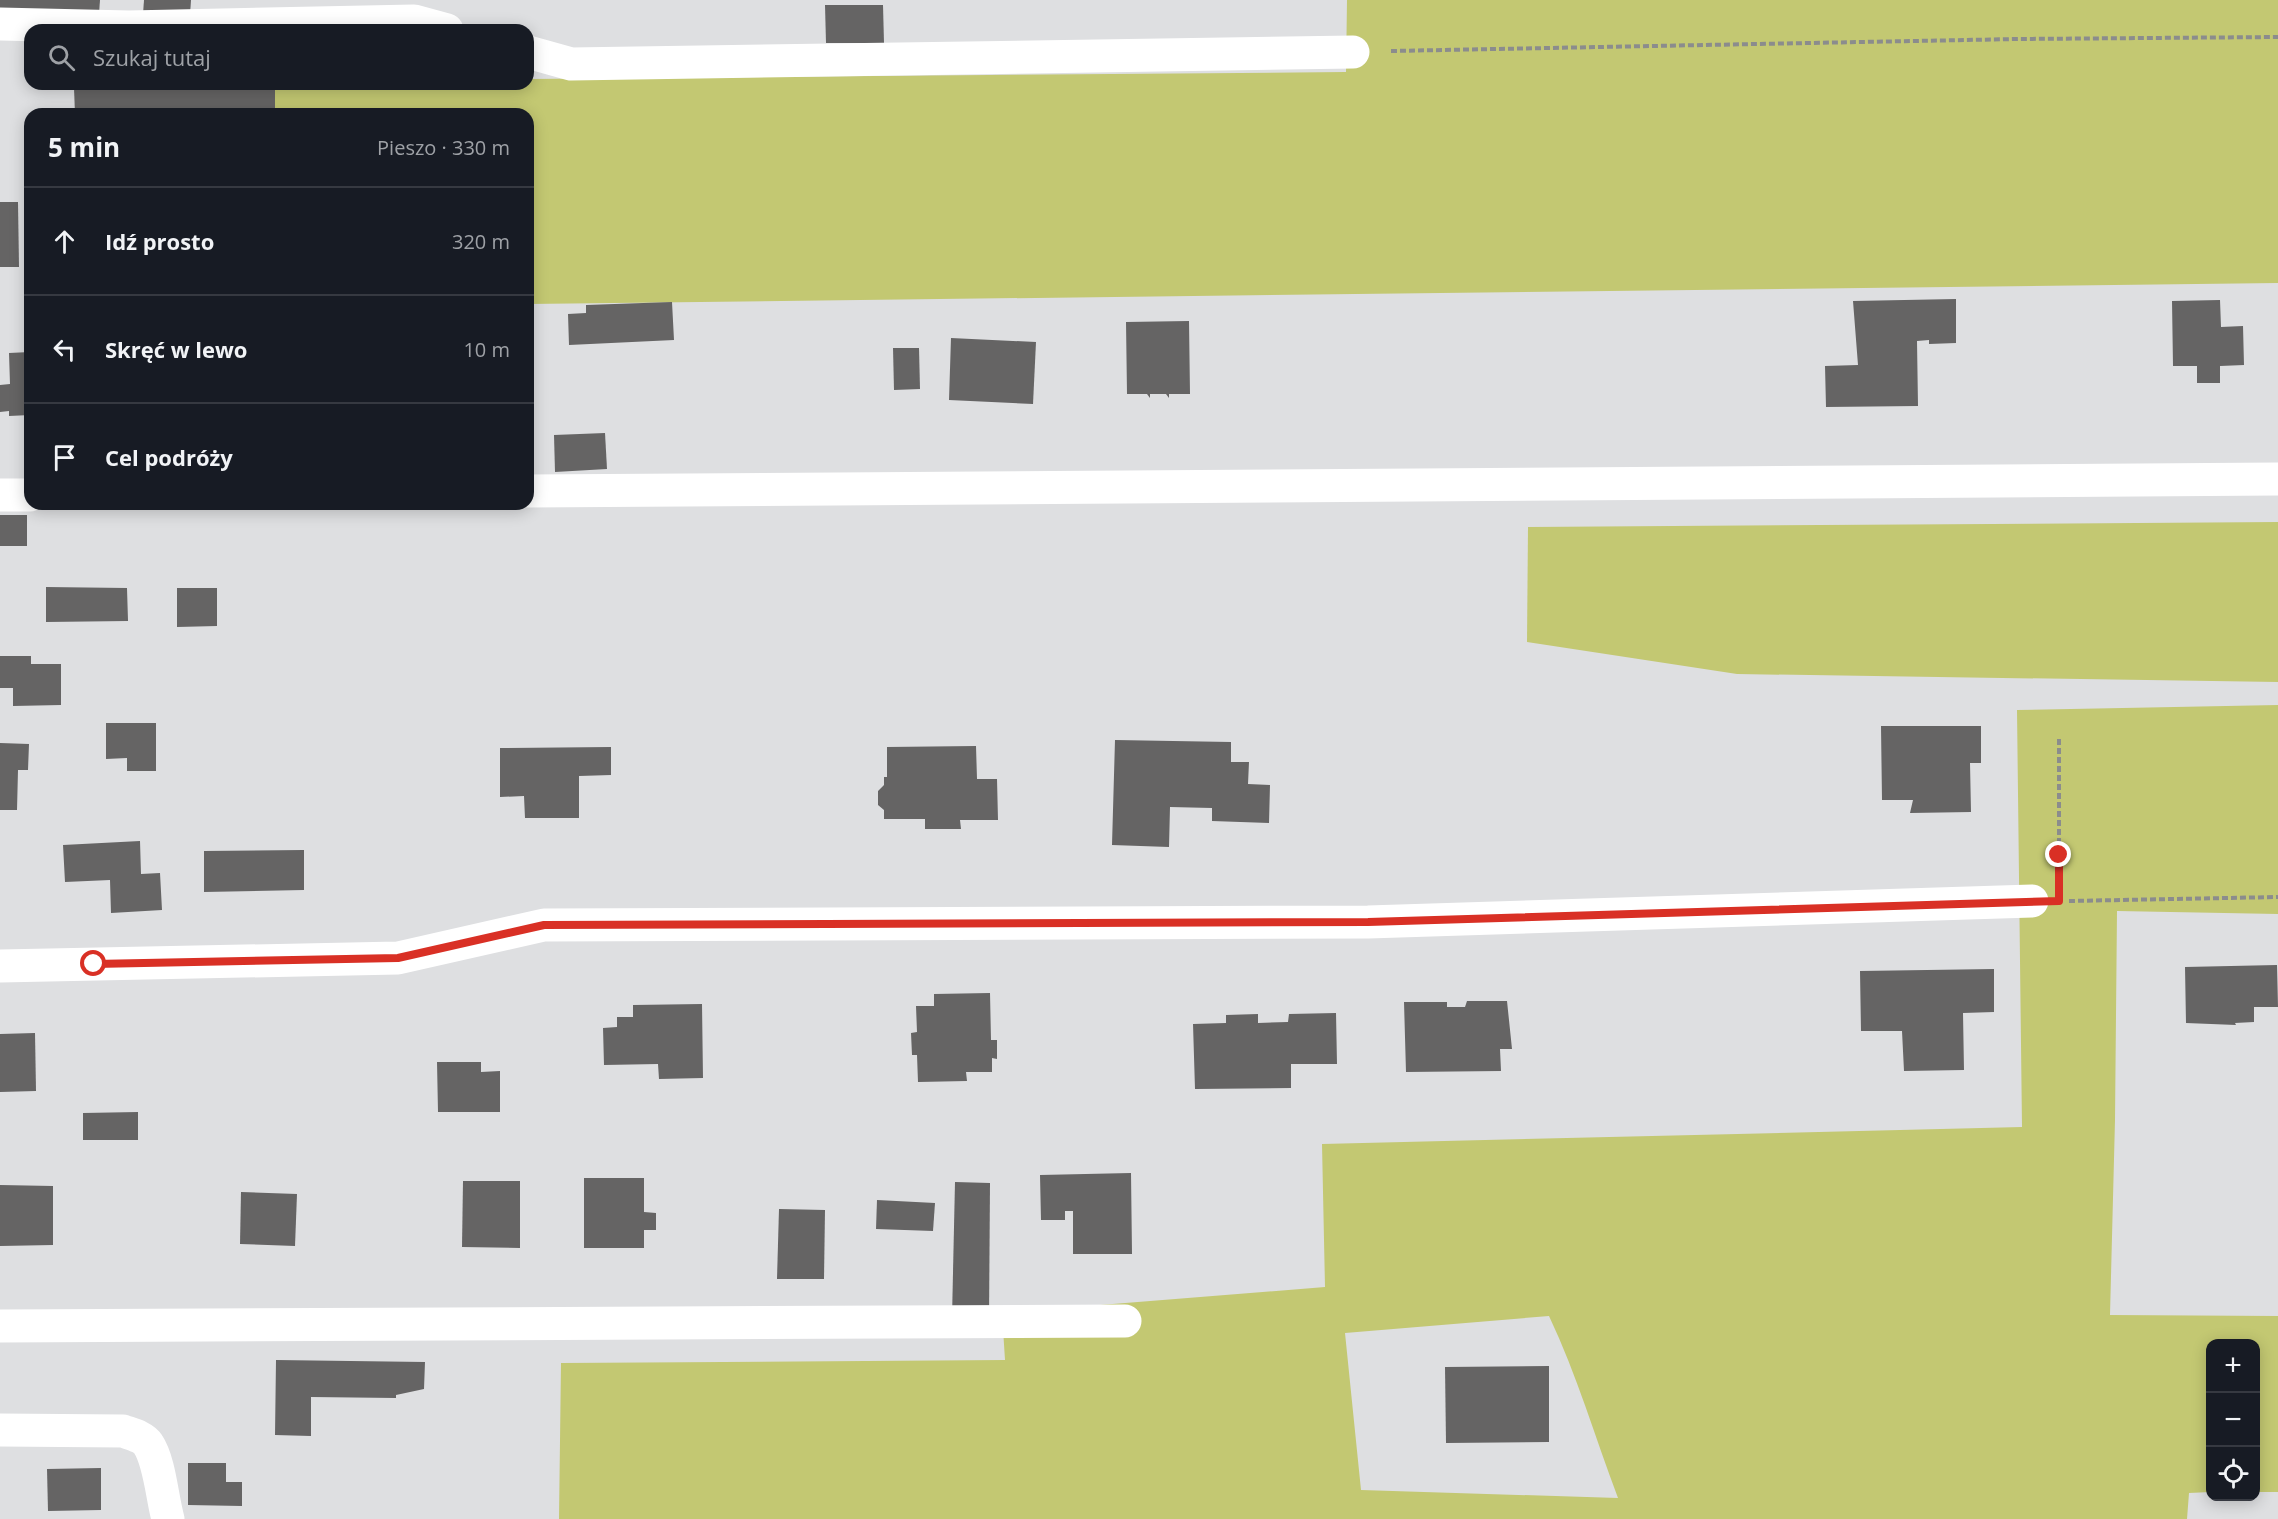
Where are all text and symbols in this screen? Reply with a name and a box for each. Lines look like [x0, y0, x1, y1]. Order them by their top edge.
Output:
search box [24, 24, 534, 90]
icon: search [45, 41, 78, 74]
text: Szukaj tutaj [93, 42, 211, 72]
text: 5 min [48, 129, 120, 165]
text: Pieszo · 330 m [377, 134, 510, 161]
icon: ahead [48, 225, 81, 258]
text: Idź prosto [105, 226, 214, 256]
text: 320 m [452, 228, 510, 255]
icon: left [48, 333, 81, 366]
text: Skręć w lewo [105, 334, 247, 364]
text: 10 m [463, 336, 510, 363]
icon: arrive [48, 441, 81, 474]
text: Cel podróży [105, 442, 233, 472]
route end [2045, 841, 2071, 867]
route start [80, 950, 106, 976]
map controls [2206, 1339, 2260, 1501]
button: + [2206, 1339, 2260, 1393]
button: − [2206, 1393, 2260, 1447]
button: locate [2206, 1447, 2260, 1501]

